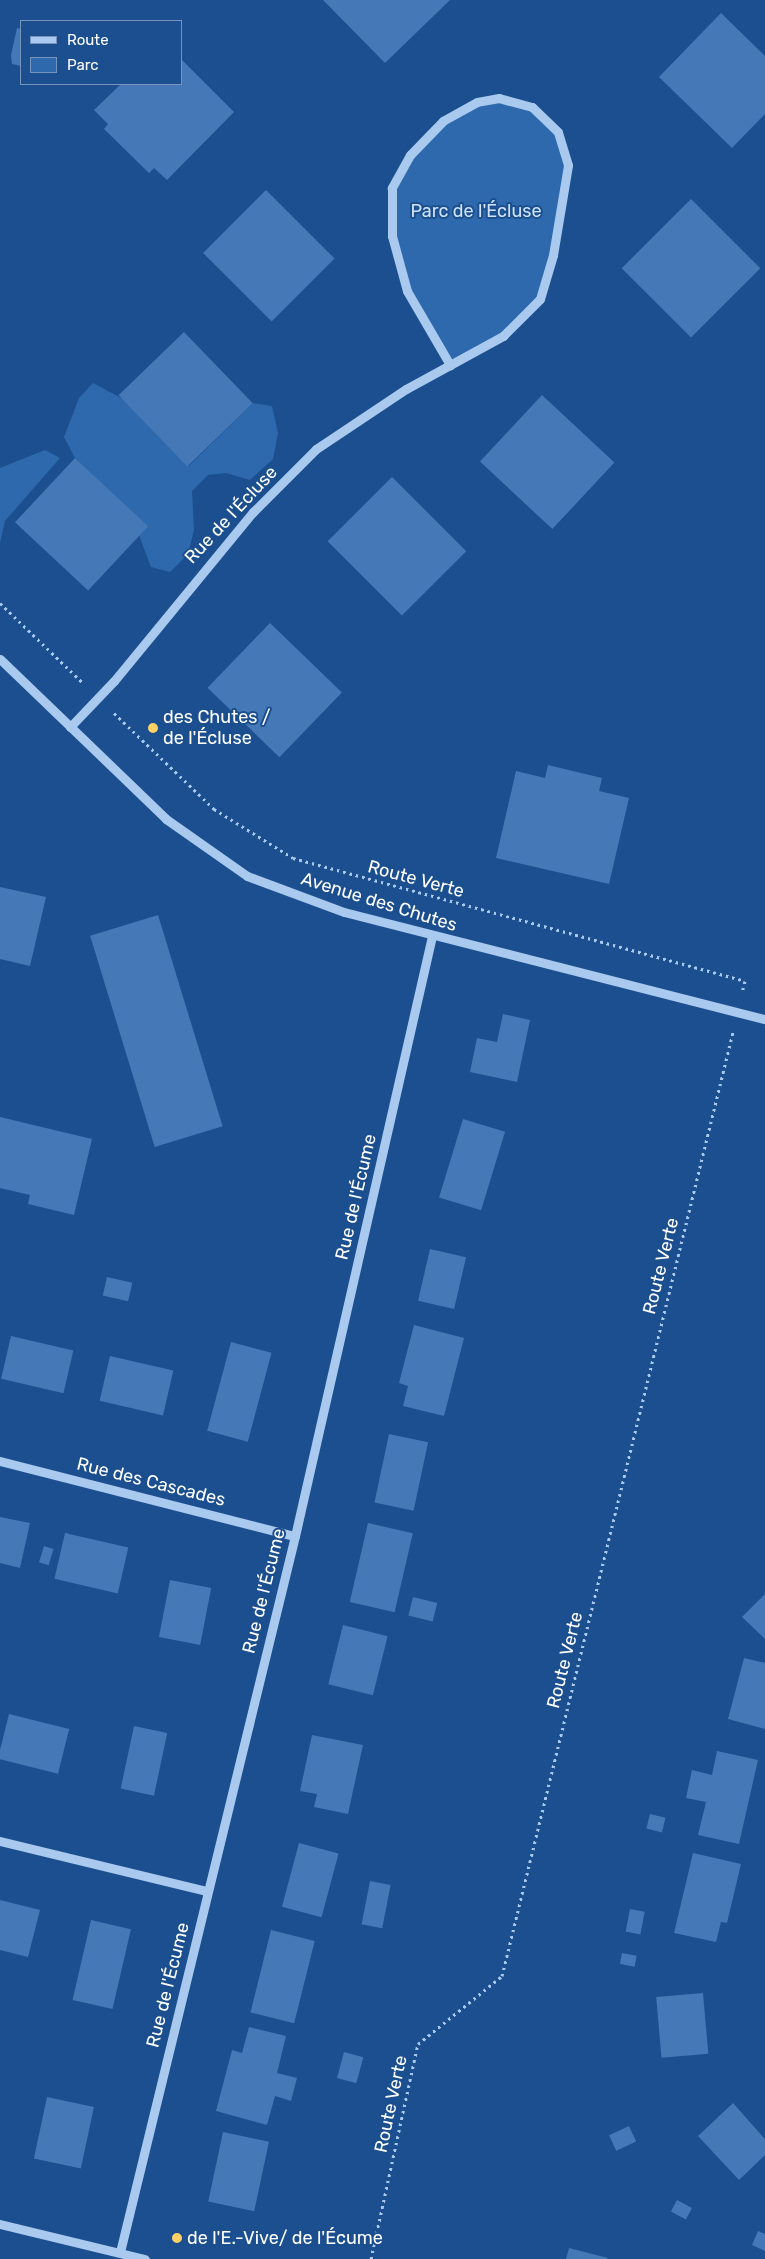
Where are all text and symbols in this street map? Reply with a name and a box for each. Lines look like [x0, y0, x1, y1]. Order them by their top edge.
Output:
legend [20, 20, 182, 85]
text: Route [67, 31, 109, 49]
text: Parc [67, 56, 99, 74]
park label: Parc de l'Écluse [410, 200, 542, 222]
street label: Rue de l'Écluse [180, 462, 282, 568]
place label: des Chutes / de l'Écluse [163, 707, 271, 750]
marker: des Chutes / de l'Écluse [147, 722, 159, 734]
street label: Route Verte [365, 856, 467, 902]
street label: Avenue des Chutes [298, 868, 460, 936]
street label: Rue de l'Écume [331, 1132, 381, 1262]
street label: Route Verte [639, 1215, 683, 1317]
street label: Rue des Cascades [74, 1453, 228, 1511]
street label: Rue de l'Écume [238, 1526, 290, 1656]
street label: Route Verte [543, 1609, 587, 1711]
street label: Rue de l'Écume [142, 1920, 194, 2050]
street label: Route Verte [370, 2053, 412, 2155]
place label: de l'E.-Vive/ de l'Écume [187, 2227, 383, 2249]
marker: de l'E.-Vive/ de l'Écume [171, 2232, 183, 2244]

